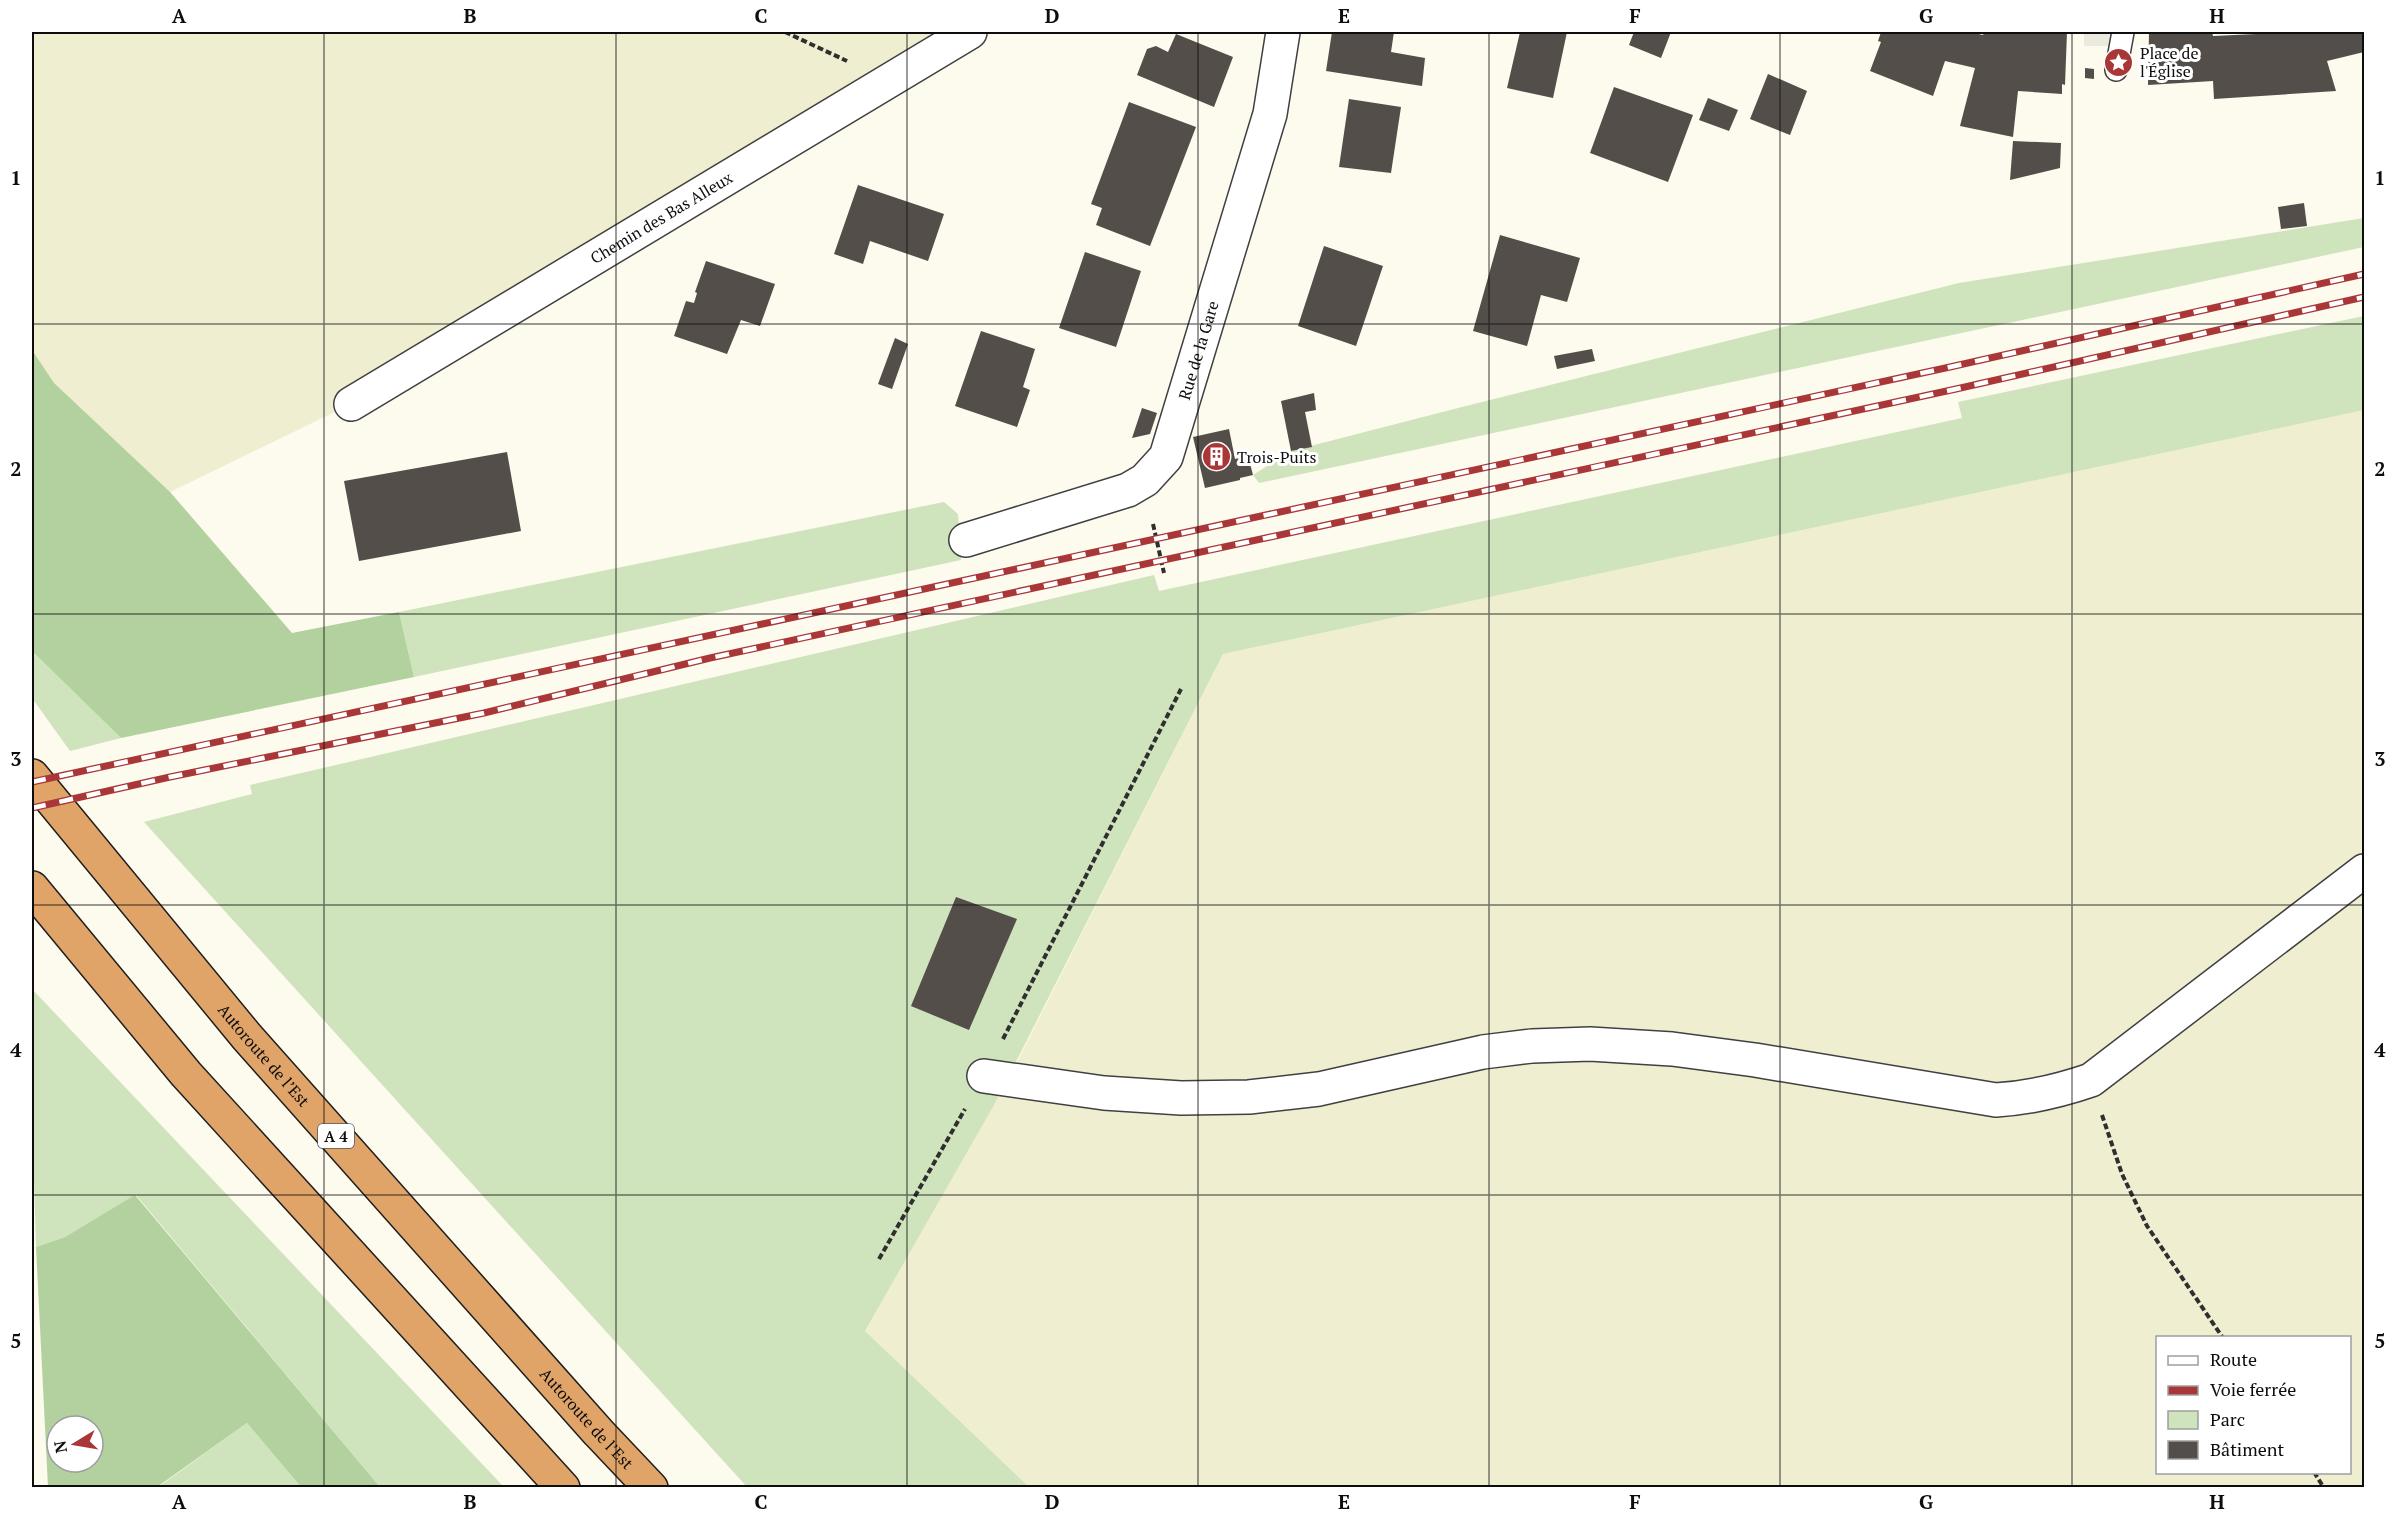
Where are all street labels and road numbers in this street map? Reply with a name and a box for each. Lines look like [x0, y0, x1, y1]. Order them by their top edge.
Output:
street label: Chemin des Bas Alleux [586, 166, 737, 269]
street label: Rue de la Gare [1173, 298, 1224, 402]
street label: Autoroute de l’Est [213, 999, 315, 1111]
road number: A 4 [318, 1124, 354, 1148]
street label: Autoroute de l’Est [535, 1363, 638, 1474]

